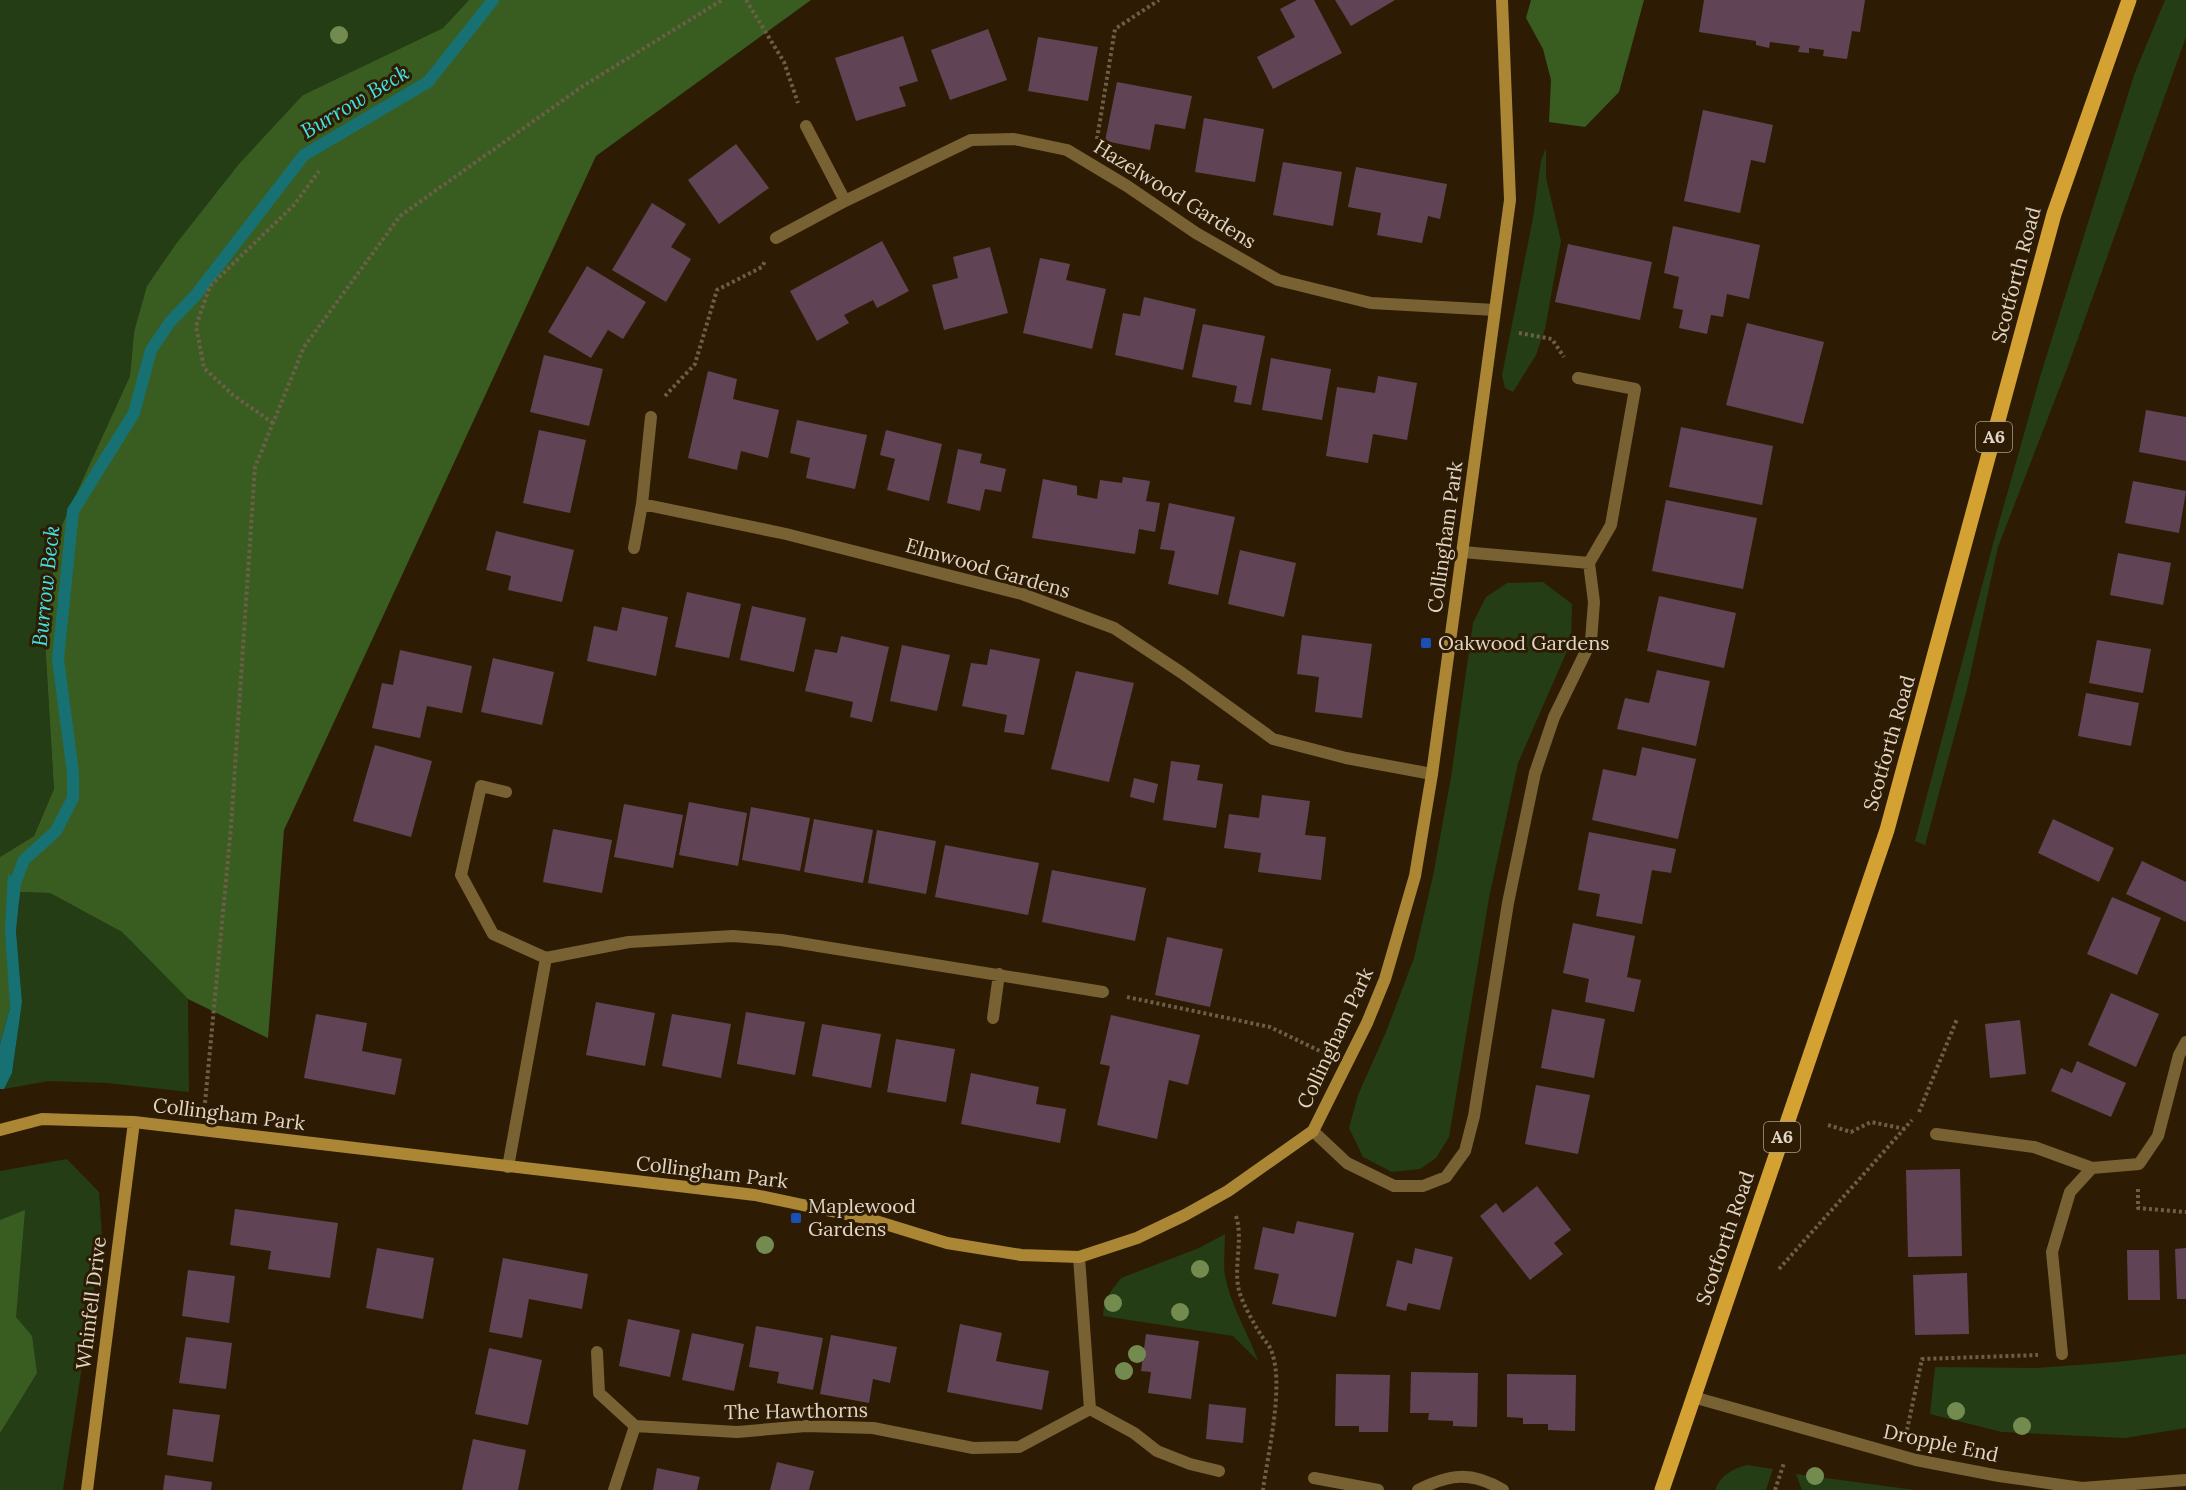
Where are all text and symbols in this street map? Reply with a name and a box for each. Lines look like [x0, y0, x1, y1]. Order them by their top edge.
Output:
water label: Burrow Beck [296, 59, 414, 144]
street label: Hazelwood Gardens [1089, 134, 1261, 254]
street label: Scotforth Road [1985, 204, 2046, 346]
road number: A6 [1976, 422, 2012, 452]
street label: Collingham Park [1421, 459, 1468, 614]
water label: Burrow Beck [26, 524, 65, 648]
street label: Elmwood Gardens [903, 532, 1073, 603]
place label: Oakwood Gardens [1438, 630, 1610, 655]
marker: Oakwood Gardens [1419, 636, 1433, 650]
street label: Scotforth Road [1857, 672, 1920, 814]
street label: Collingham Park [1291, 963, 1378, 1112]
street label: Collingham Park [152, 1092, 307, 1135]
road number: A6 [1764, 1122, 1800, 1152]
street label: Collingham Park [635, 1150, 790, 1193]
street label: Scotforth Road [1690, 1168, 1759, 1308]
place label: Maplewood Gardens [808, 1193, 916, 1241]
marker: Maplewood Gardens [789, 1211, 803, 1225]
street label: Whinfell Drive [70, 1235, 111, 1371]
street label: The Hawthorns [724, 1397, 868, 1424]
street label: Dropple End [1881, 1418, 2001, 1467]

